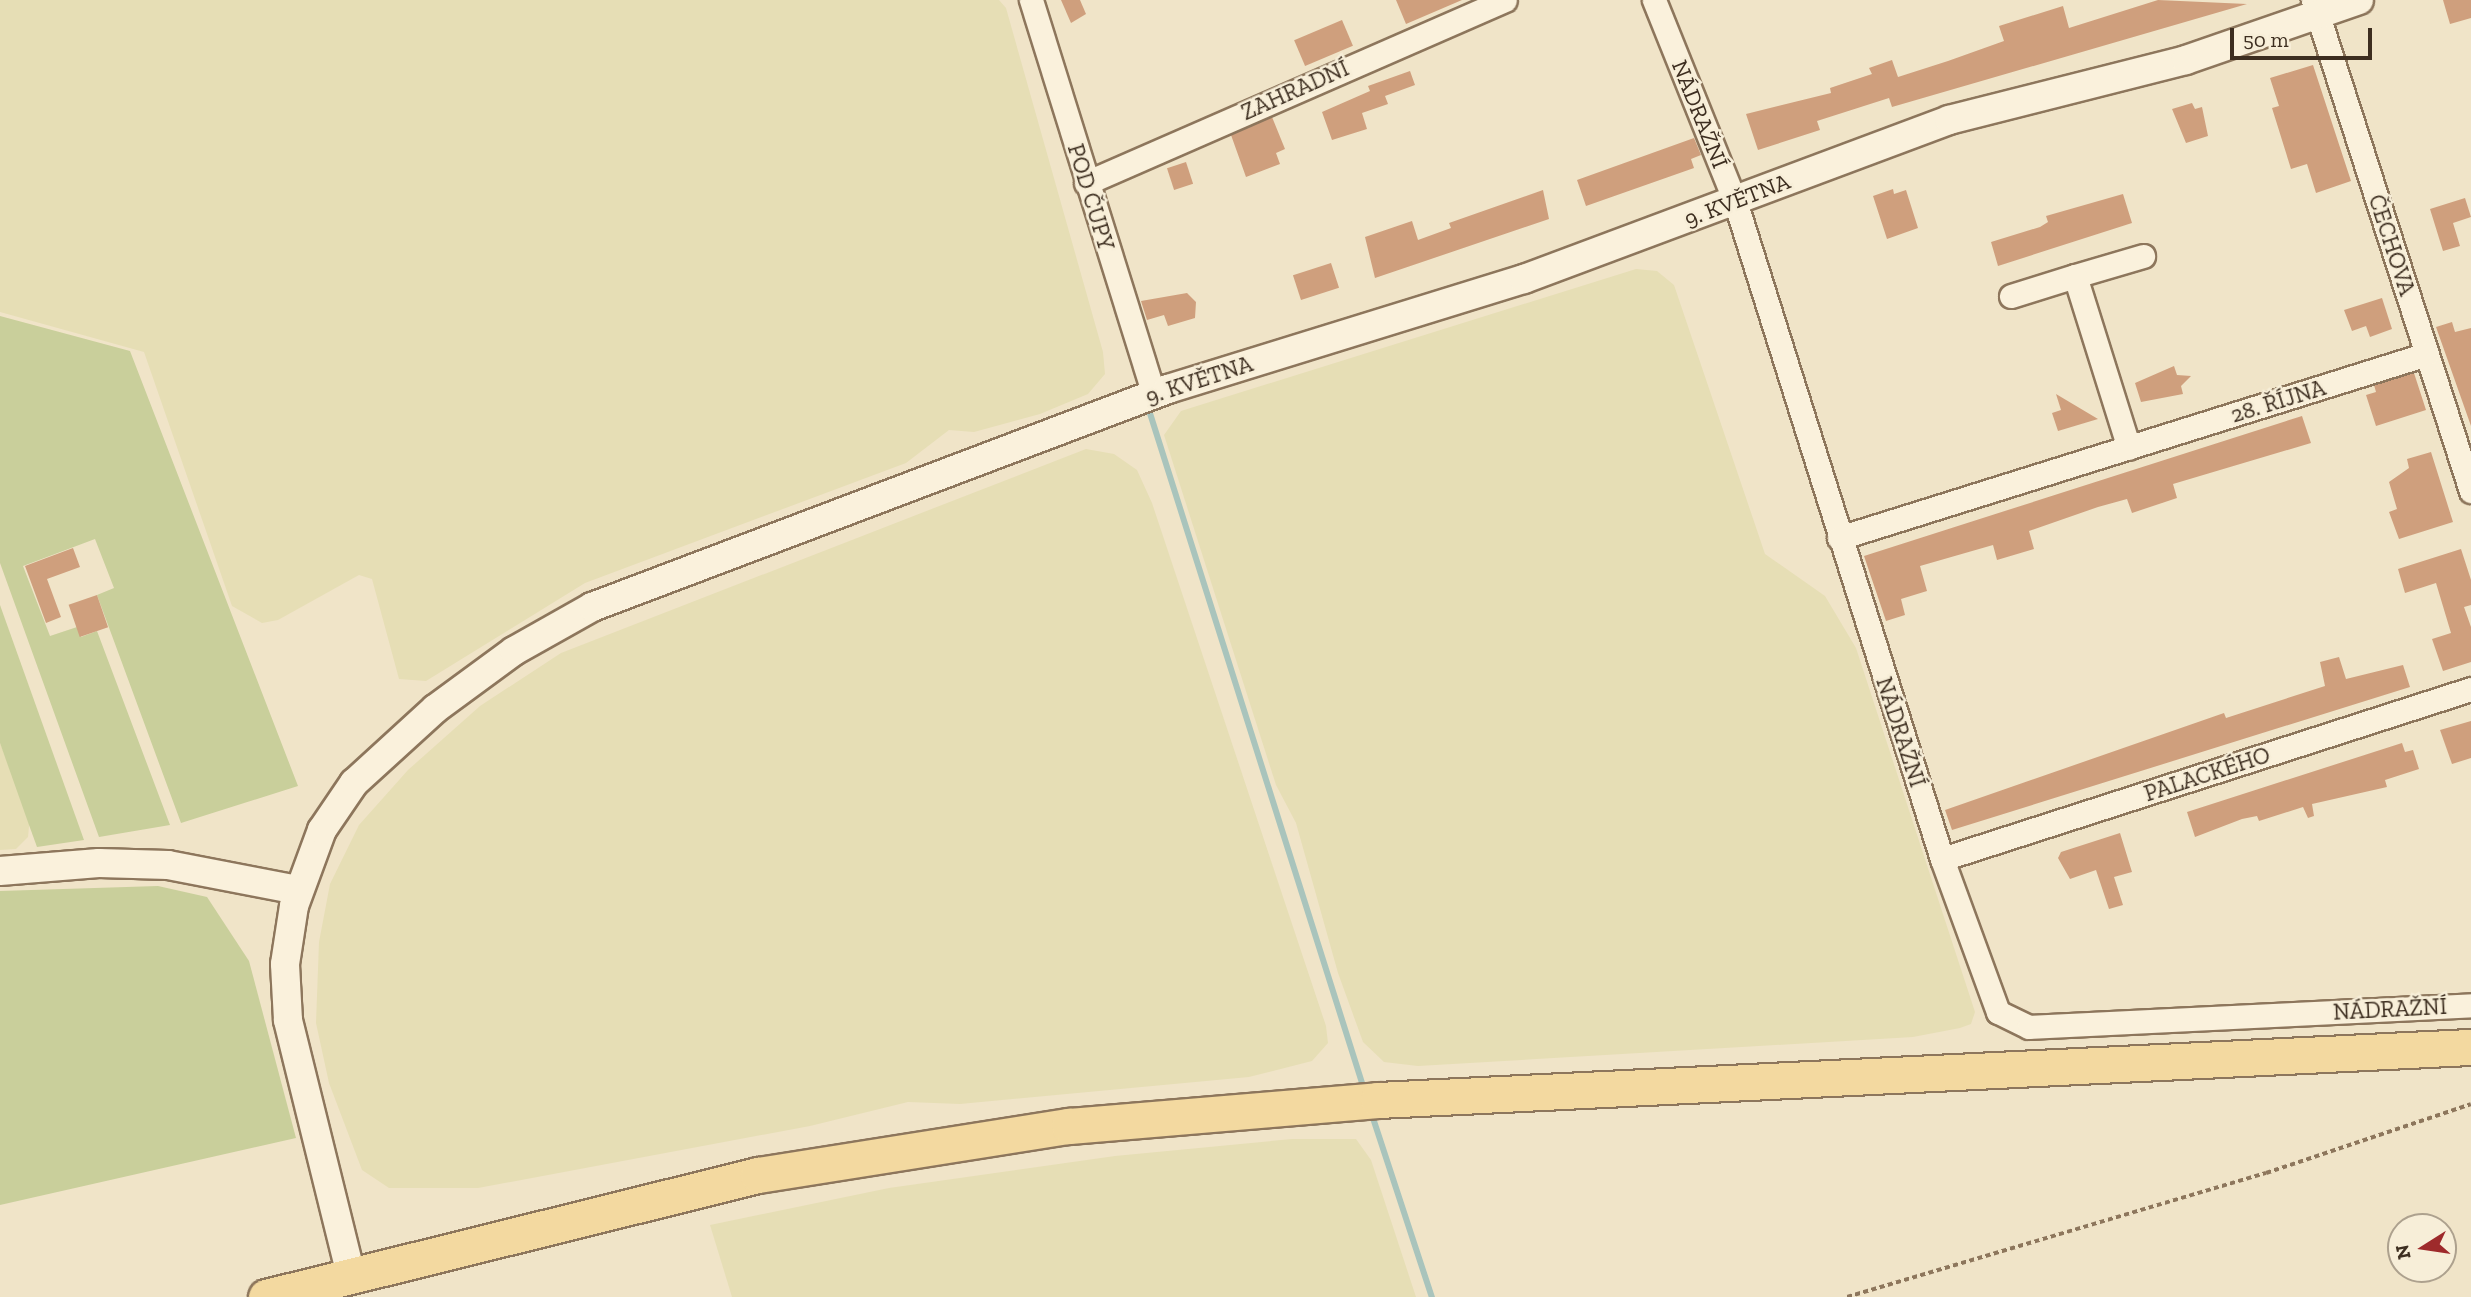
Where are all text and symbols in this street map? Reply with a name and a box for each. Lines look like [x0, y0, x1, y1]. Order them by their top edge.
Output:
scale bar [2233, 14, 2375, 58]
text: 50 m [2243, 27, 2289, 52]
street label: ZAHRADNÍ [1237, 54, 1353, 126]
street label: NÁDRAŽNÍ [1666, 56, 1734, 172]
street label: POD ČUPY [1062, 140, 1120, 254]
street label: 9. KVĚTNA [1680, 167, 1794, 233]
street label: ČECHOVA [2363, 191, 2421, 299]
street label: 9. KVĚTNA [1142, 350, 1256, 410]
street label: 28. ŘÍJNA [2227, 374, 2329, 428]
street label: NÁDRAŽNÍ [1870, 673, 1932, 791]
street label: PALACKÉHO [2141, 741, 2273, 807]
street label: NÁDRAŽNÍ [2332, 992, 2448, 1026]
north arrow [2387, 1213, 2457, 1283]
text: N [2390, 1243, 2416, 1262]

